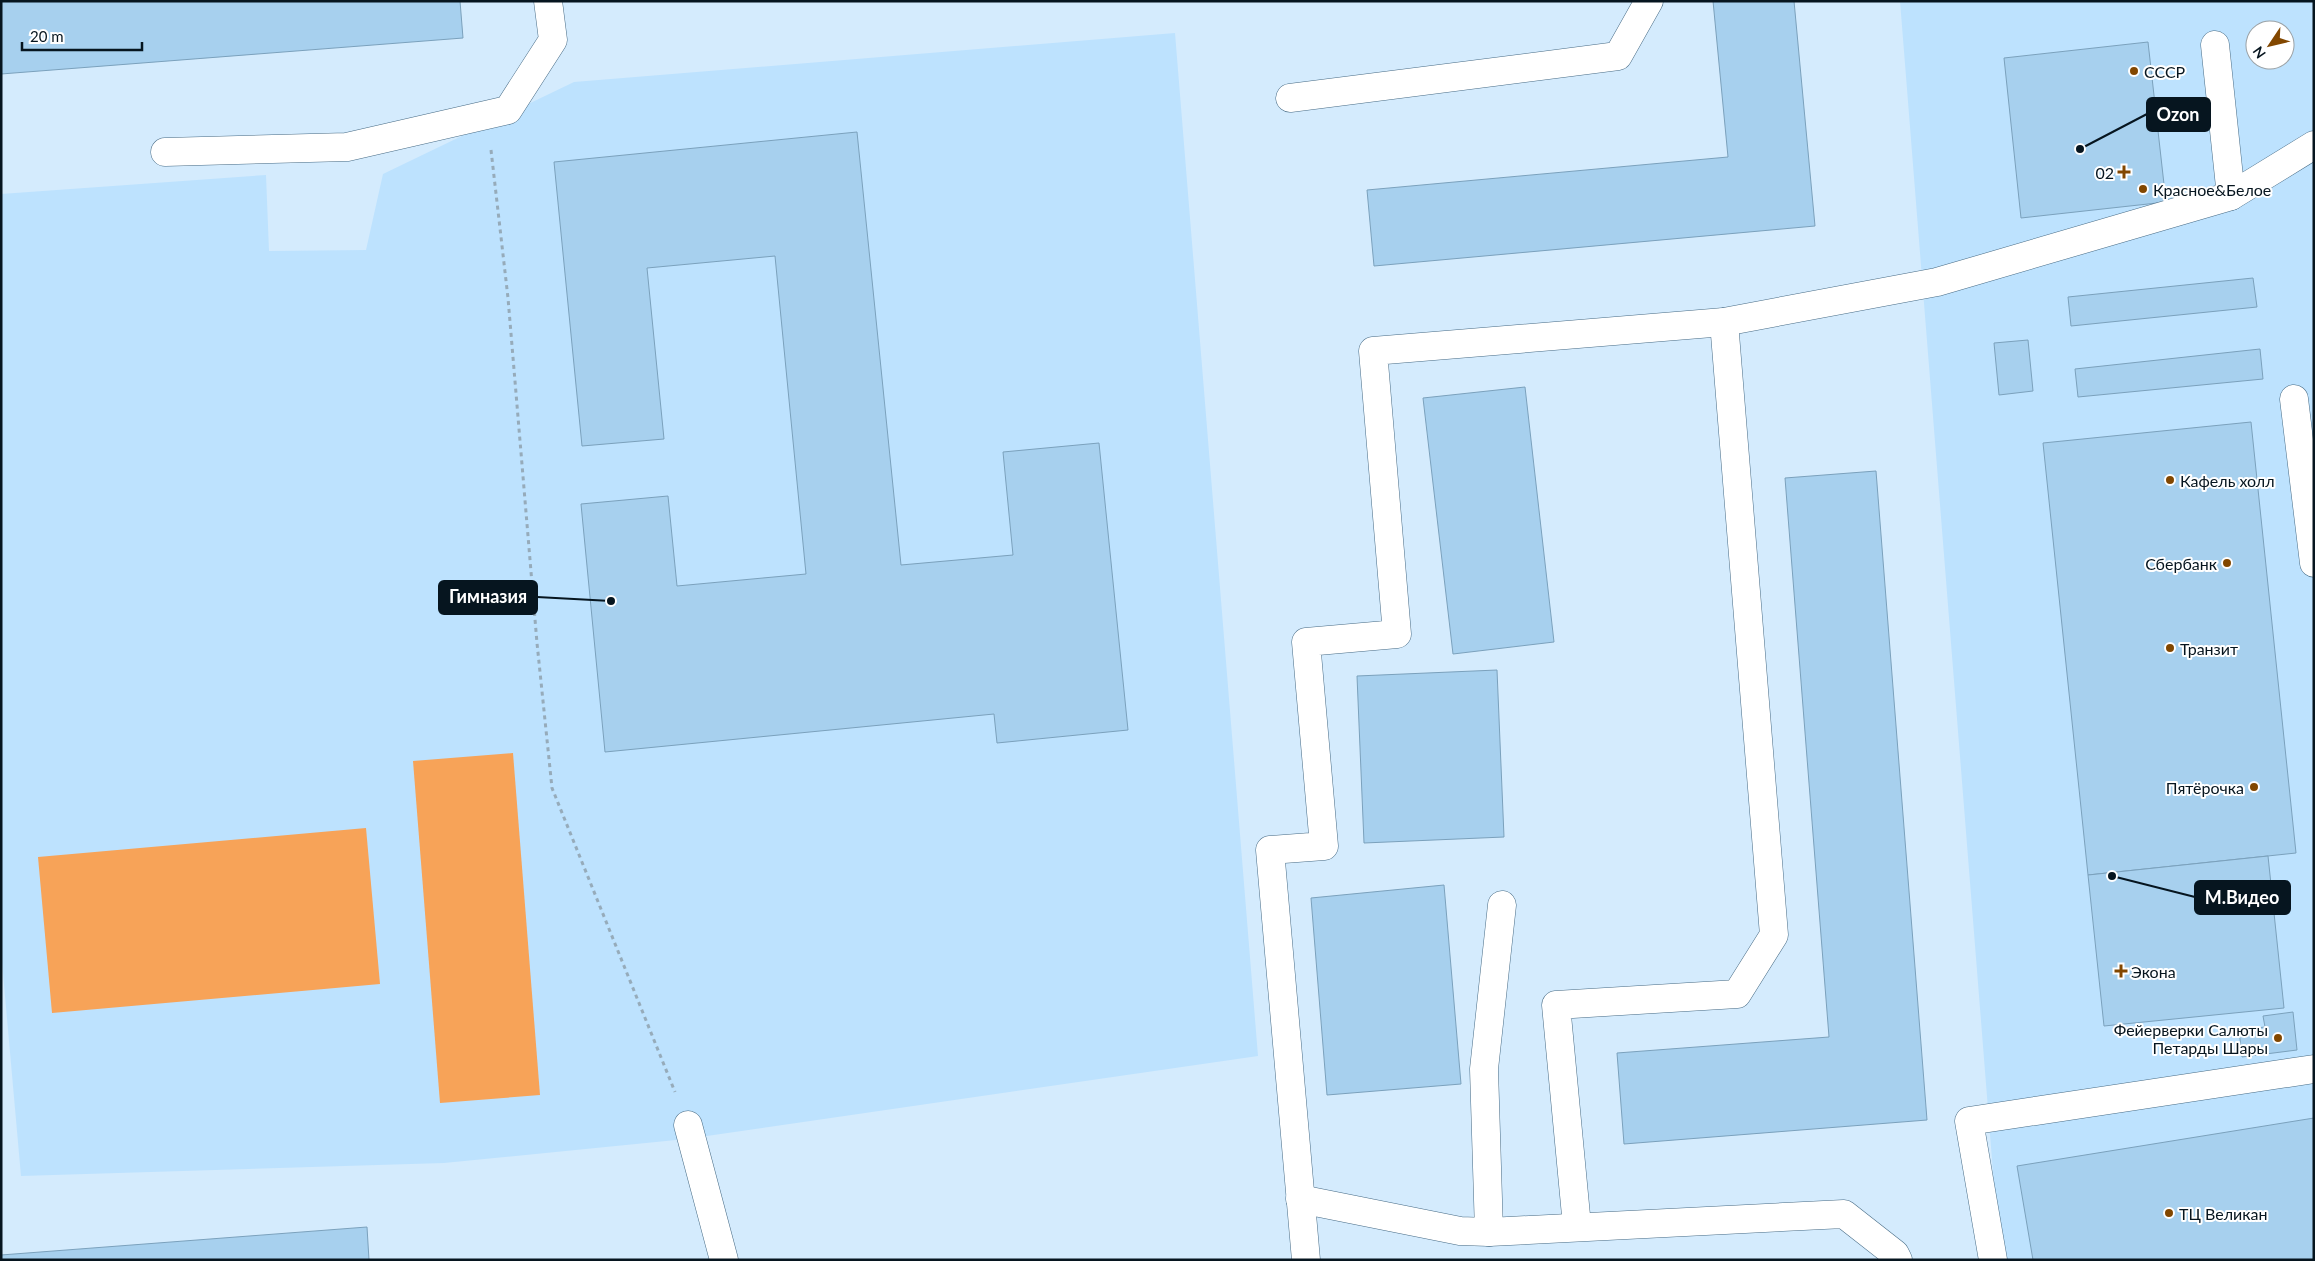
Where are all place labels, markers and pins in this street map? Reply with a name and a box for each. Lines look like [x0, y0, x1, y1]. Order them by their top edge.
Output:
place label: СССР [2144, 62, 2186, 81]
marker: СССР [2128, 65, 2140, 77]
callout: Ozon [2147, 98, 2210, 131]
place label: 02 [2095, 163, 2114, 182]
marker: 02 [2118, 166, 2130, 178]
place label: Красное&Белое [2153, 180, 2271, 199]
marker: Красное&Белое [2137, 183, 2149, 195]
place label: Кафель холл [2180, 471, 2275, 490]
marker: Кафель холл [2164, 474, 2176, 486]
place label: Сбербанк [2145, 554, 2218, 573]
marker: Сбербанк [2221, 557, 2233, 569]
callout: Гимназия [439, 581, 537, 614]
place label: Транзит [2180, 639, 2238, 658]
marker: Транзит [2164, 642, 2176, 654]
place label: Пятёрочка [2166, 778, 2244, 797]
marker: Пятёрочка [2248, 781, 2260, 793]
callout: М.Видео [2195, 881, 2290, 914]
place label: Экона [2131, 962, 2176, 981]
marker: Экона [2115, 965, 2127, 977]
place label: Фейерверки Салюты Петарды Шары [2114, 1020, 2268, 1057]
marker: Фейерверки Салюты Петарды Шары [2272, 1032, 2284, 1044]
place label: ТЦ Великан [2179, 1204, 2268, 1223]
marker: ТЦ Великан [2163, 1207, 2175, 1219]

